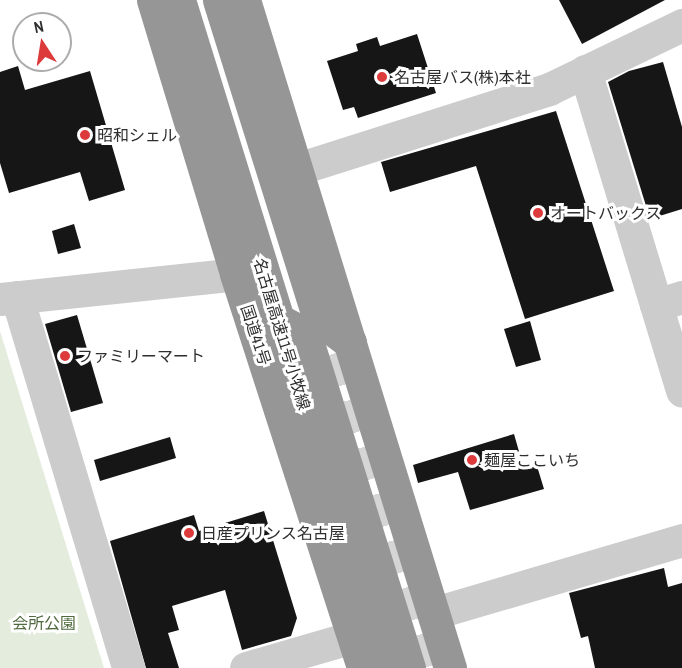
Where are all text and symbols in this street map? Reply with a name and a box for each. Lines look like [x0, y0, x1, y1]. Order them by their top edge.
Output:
north arrow [12, 12, 72, 72]
text: N [32, 15, 46, 38]
place label: 名古屋バス(株)本社 [394, 67, 531, 87]
marker: 名古屋バス(株)本社 [375, 70, 389, 84]
place label: 昭和シェル [97, 125, 177, 145]
marker: 昭和シェル [78, 128, 92, 142]
place label: オートバックス [550, 203, 662, 223]
marker: オートバックス [531, 206, 545, 220]
street label: 名古屋高速11号小牧線 [250, 256, 314, 412]
street label: 国道41号 [237, 302, 275, 368]
place label: ファミリーマート [77, 346, 205, 366]
marker: ファミリーマート [58, 349, 72, 363]
place label: 麺屋ここいち [484, 450, 580, 470]
marker: 麺屋ここいち [465, 453, 479, 467]
place label: 日産プリンス名古屋 [201, 523, 345, 543]
marker: 日産プリンス名古屋 [182, 526, 196, 540]
park label: 会所公園 [12, 613, 76, 633]

